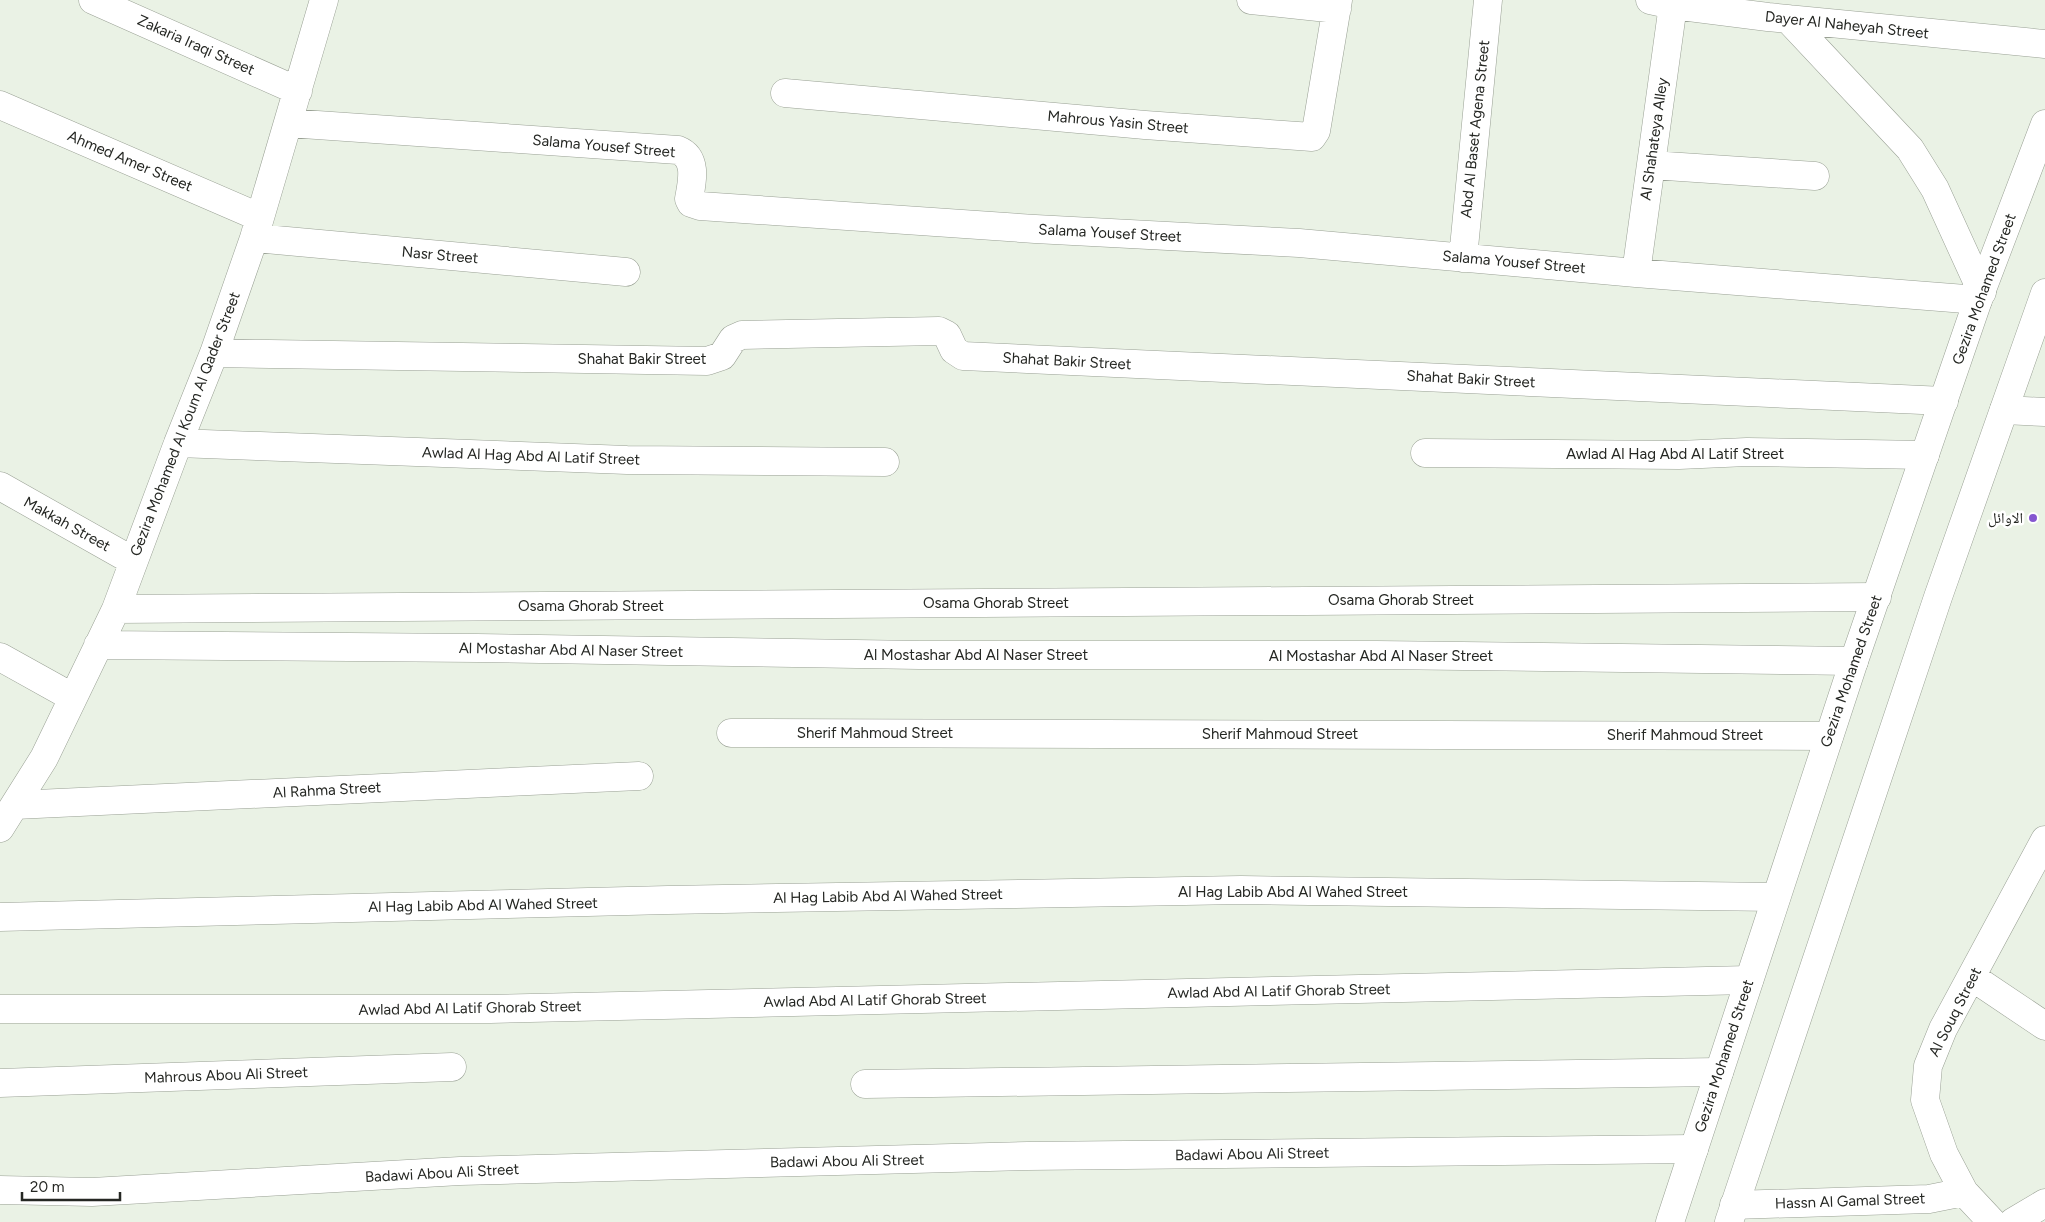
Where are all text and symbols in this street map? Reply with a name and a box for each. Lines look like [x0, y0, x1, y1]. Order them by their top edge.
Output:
street label: Dayer Al Naheyah Street [1764, 7, 1930, 43]
street label: Zakaria Iraqi Street [135, 11, 258, 79]
street label: Abd Al Baset Agena Street [1457, 39, 1493, 219]
street label: Al Shahateya Alley [1636, 76, 1672, 202]
street label: Mahrous Yasin Street [1047, 107, 1190, 137]
street label: Ahmed Amer Street [65, 127, 195, 196]
street label: Salama Yousef Street [532, 131, 677, 161]
street label: Gezira Mohamed Street [1948, 211, 2020, 367]
street label: Salama Yousef Street [1038, 220, 1182, 246]
street label: Nasr Street [401, 243, 479, 267]
street label: Salama Yousef Street [1442, 247, 1587, 277]
street label: Gezira Mohamed Al Koum Al Qader Street [126, 289, 244, 559]
street label: Shahat Bakir Street [1002, 349, 1132, 373]
street label: Shahat Bakir Street [578, 350, 707, 368]
street label: Shahat Bakir Street [1406, 367, 1536, 391]
street label: Awlad Al Hag Abd Al Latif Street [422, 443, 641, 469]
street label: Awlad Al Hag Abd Al Latif Street [1566, 445, 1784, 463]
street label: Makkah Street [20, 493, 114, 555]
place label: الاوائل [1988, 509, 2023, 528]
marker: الاوائل [2027, 512, 2039, 524]
street label: Osama Ghorab Street [1328, 591, 1474, 609]
street label: Gezira Mohamed Street [1816, 592, 1886, 749]
street label: Osama Ghorab Street [923, 594, 1069, 612]
street label: Osama Ghorab Street [518, 597, 664, 615]
street label: Al Mostashar Abd Al Naser Street [459, 639, 684, 661]
street label: Al Mostashar Abd Al Naser Street [864, 646, 1089, 664]
street label: Al Mostashar Abd Al Naser Street [1269, 647, 1494, 665]
street label: Sherif Mahmoud Street [797, 724, 954, 742]
street label: Sherif Mahmoud Street [1202, 725, 1359, 743]
street label: Sherif Mahmoud Street [1607, 726, 1764, 744]
street label: Al Rahma Street [272, 778, 382, 802]
street label: Al Hag Labib Abd Al Wahed Street [1178, 883, 1408, 901]
street label: Al Hag Labib Abd Al Wahed Street [773, 885, 1003, 907]
street label: Al Hag Labib Abd Al Wahed Street [368, 894, 598, 916]
street label: Al Souq Street [1925, 964, 1985, 1060]
street label: Gezira Mohamed Street [1691, 977, 1757, 1135]
street label: Awlad Abd Al Latif Ghorab Street [1167, 980, 1391, 1002]
street label: Awlad Abd Al Latif Ghorab Street [763, 989, 987, 1011]
street label: Awlad Abd Al Latif Ghorab Street [358, 997, 582, 1019]
street label: Mahrous Abou Ali Street [144, 1063, 309, 1087]
street label: Badawi Abou Ali Street [1175, 1144, 1330, 1164]
street label: Badawi Abou Ali Street [770, 1151, 925, 1171]
street label: Badawi Abou Ali Street [364, 1160, 520, 1186]
scale bar [22, 1170, 120, 1202]
text: 20 m [30, 1178, 64, 1196]
street label: Hassn Al Gamal Street [1774, 1189, 1926, 1213]

